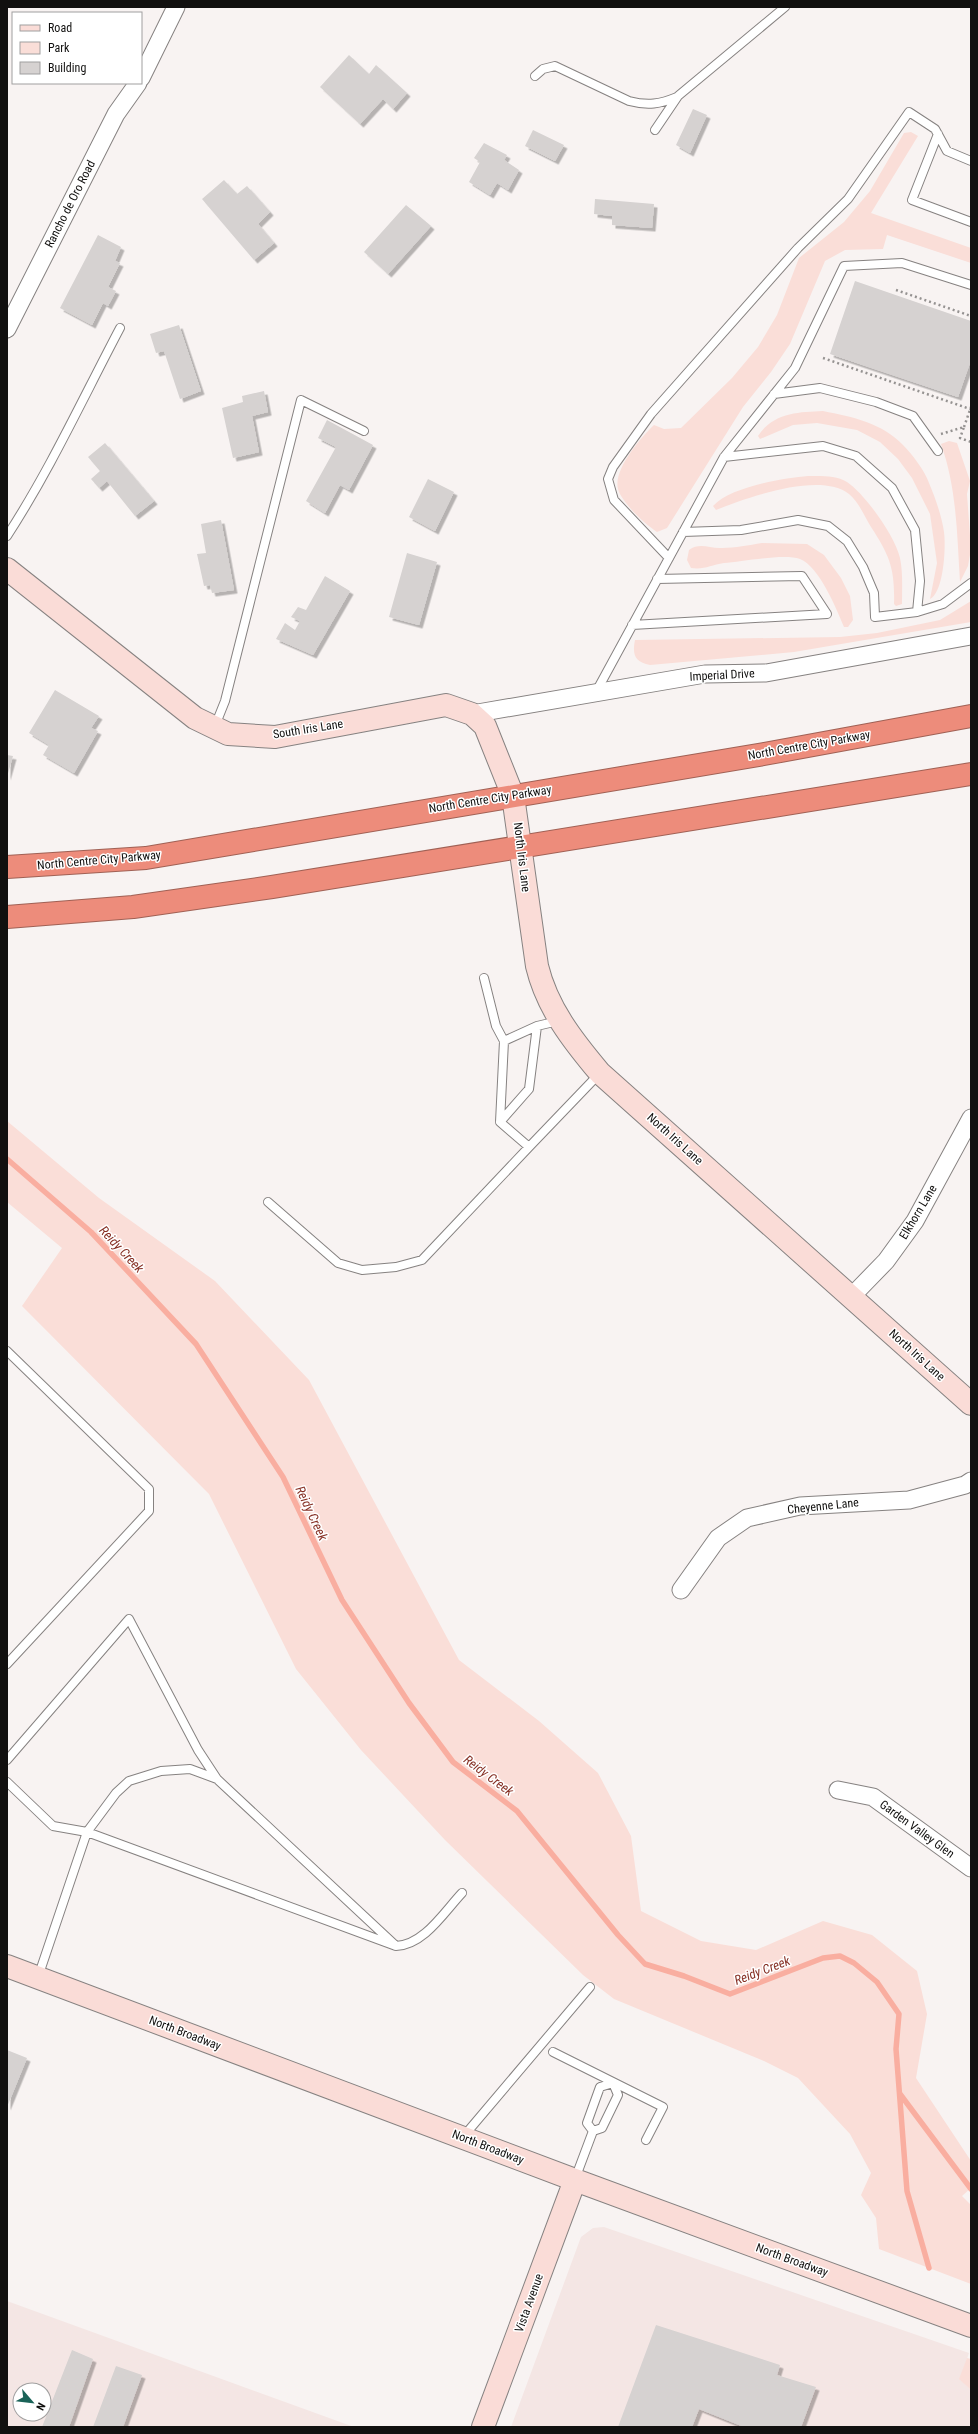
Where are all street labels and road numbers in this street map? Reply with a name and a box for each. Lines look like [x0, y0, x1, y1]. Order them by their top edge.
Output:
street label: Rancho de Oro Road [42, 158, 98, 250]
street label: Imperial Drive [689, 666, 755, 684]
street label: South Iris Lane [272, 717, 344, 741]
street label: North Centre City Parkway [747, 727, 871, 763]
street label: North Centre City Parkway [428, 782, 552, 816]
street label: North Iris Lane [511, 821, 533, 893]
street label: North Centre City Parkway [37, 848, 161, 872]
street label: North Iris Lane [644, 1110, 706, 1168]
street label: Elkhorn Lane [896, 1182, 940, 1242]
street label: North Iris Lane [886, 1326, 948, 1384]
street label: Cheyenne Lane [787, 1495, 860, 1517]
street label: Garden Valley Glen [877, 1797, 957, 1861]
street label: North Broadway [147, 2013, 223, 2053]
street label: North Broadway [450, 2127, 526, 2167]
street label: North Broadway [754, 2240, 830, 2280]
street label: Vista Avenue [512, 2271, 546, 2334]

